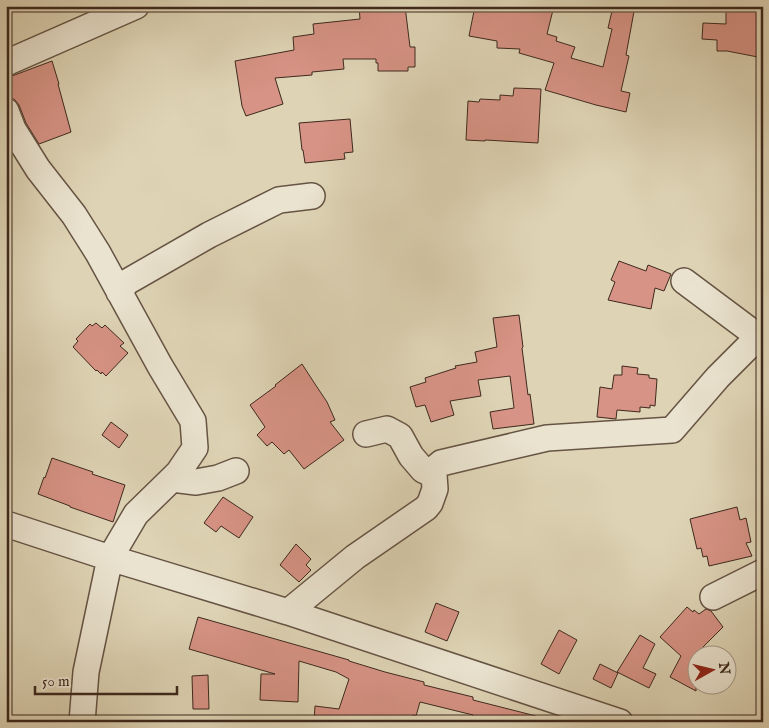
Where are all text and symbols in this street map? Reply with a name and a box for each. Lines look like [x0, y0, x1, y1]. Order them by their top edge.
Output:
north arrow [686, 646, 736, 696]
text: N [714, 660, 734, 676]
scale bar [35, 663, 178, 695]
text: 50 m [42, 672, 70, 691]

